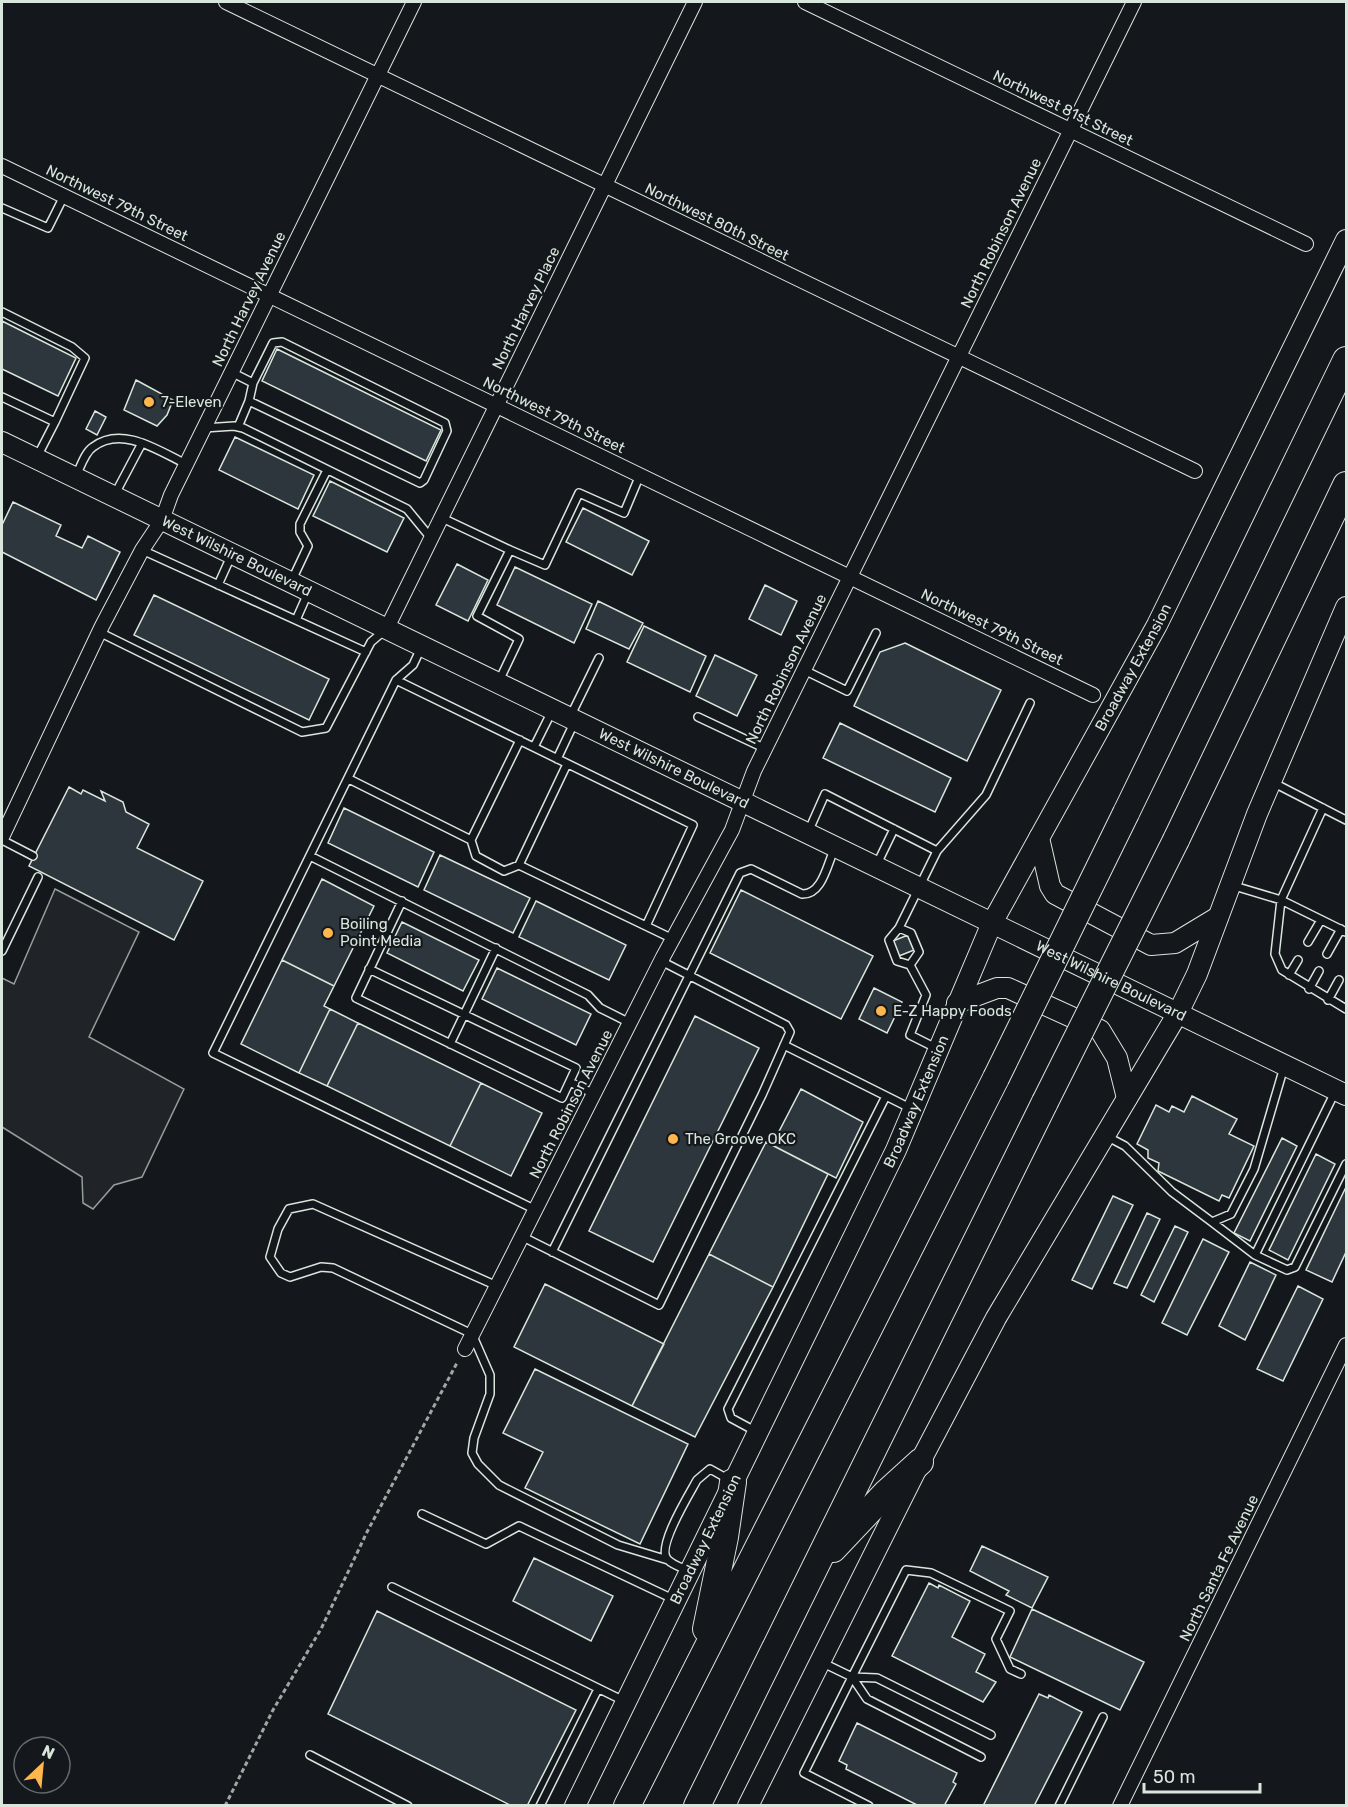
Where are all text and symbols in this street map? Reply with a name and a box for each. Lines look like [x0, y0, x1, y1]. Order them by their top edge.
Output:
street label: Northwest 81st Street [990, 66, 1136, 150]
street label: North Robinson Avenue [957, 155, 1045, 311]
street label: Northwest 79th Street [43, 161, 191, 245]
street label: Northwest 80th Street [642, 179, 792, 265]
street label: North Harvey Avenue [208, 229, 290, 369]
street label: North Harvey Place [489, 244, 563, 372]
street label: Northwest 79th Street [480, 373, 628, 457]
place label: 7-Eleven [161, 393, 222, 411]
marker: 7-Eleven [142, 395, 156, 409]
street label: West Wilshire Boulevard [159, 512, 315, 600]
street label: Northwest 79th Street [918, 585, 1066, 669]
street label: North Robinson Avenue [742, 591, 830, 747]
street label: Broadway Extension [1091, 601, 1175, 734]
street label: West Wilshire Boulevard [596, 724, 752, 813]
place label: Boiling Point Media [340, 915, 421, 950]
marker: Boiling Point Media [321, 926, 335, 940]
street label: West Wilshire Boulevard [1033, 937, 1189, 1025]
place label: E-Z Happy Foods [893, 1002, 1012, 1020]
marker: E-Z Happy Foods [874, 1004, 888, 1018]
street label: North Robinson Avenue [526, 1027, 616, 1181]
street label: Broadway Extension [880, 1032, 953, 1171]
place label: The Groove OKC [685, 1130, 796, 1148]
marker: The Groove OKC [666, 1132, 680, 1146]
street label: Broadway Extension [666, 1471, 745, 1607]
street label: North Santa Fe Avenue [1176, 1492, 1262, 1644]
north arrow [12, 1735, 72, 1795]
text: N [39, 1741, 58, 1763]
scale bar [1144, 1756, 1260, 1794]
text: 50 m [1153, 1766, 1196, 1788]

